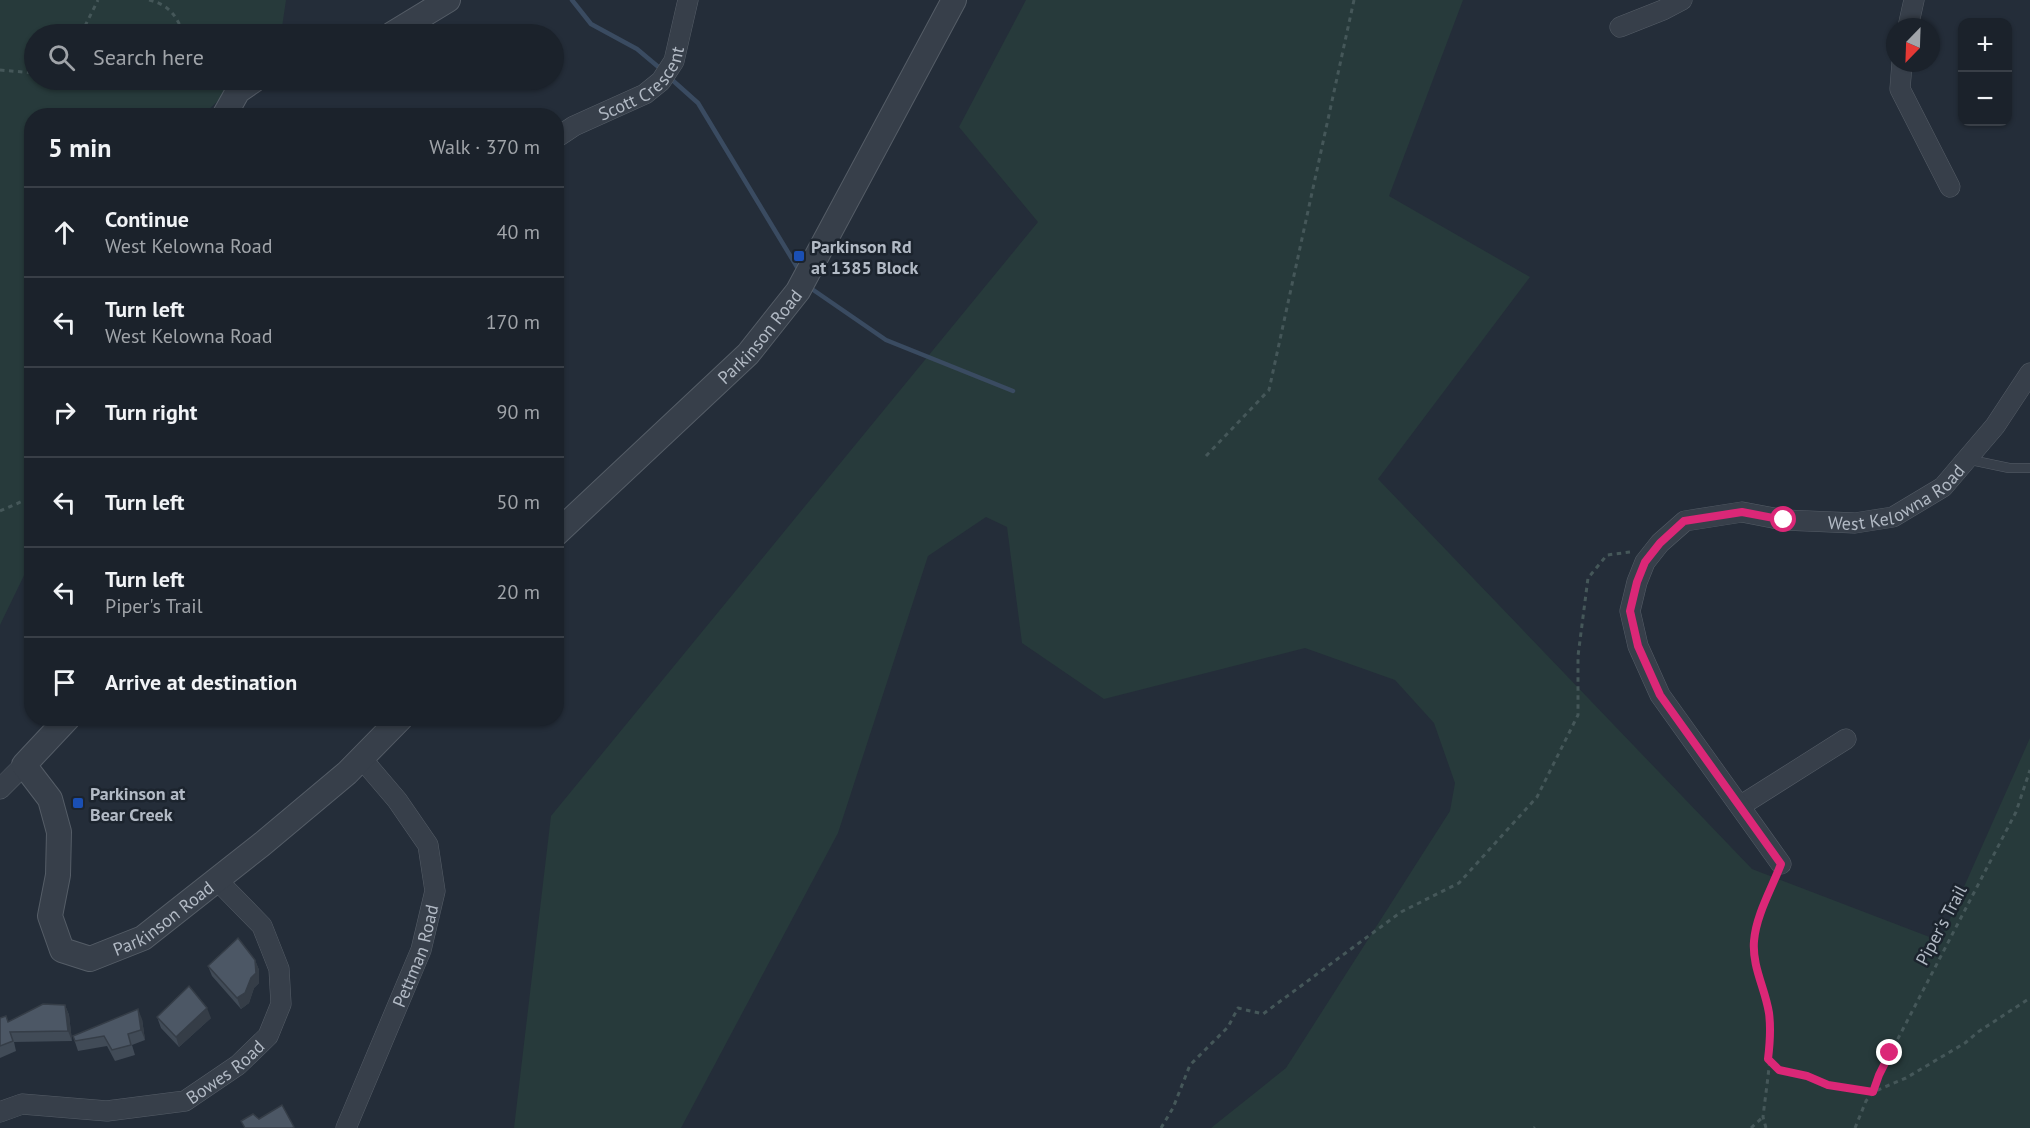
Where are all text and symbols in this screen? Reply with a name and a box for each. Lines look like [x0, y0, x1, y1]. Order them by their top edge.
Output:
north arrow [1886, 18, 1940, 72]
map controls [1958, 18, 2012, 126]
button: + [1958, 18, 2012, 72]
search box [24, 24, 564, 90]
icon: search [45, 41, 78, 74]
text: Search here [93, 43, 204, 71]
street label: Scott Crescent [594, 44, 689, 125]
button: − [1958, 72, 2012, 126]
text: 5 min [48, 131, 111, 164]
text: Walk · 370 m [429, 134, 540, 160]
text: Continue [105, 205, 189, 233]
icon: ahead [48, 216, 81, 249]
text: 40 m [497, 219, 540, 245]
text: West Kelowna Road [105, 233, 272, 259]
place label: Parkinson Rd at 1385 Block [811, 235, 919, 279]
marker: Parkinson Rd at 1385 Block [792, 249, 806, 263]
street label: Parkinson Road [712, 284, 807, 388]
text: Turn left [105, 295, 185, 323]
icon: left [48, 306, 81, 339]
text: 170 m [486, 309, 540, 335]
text: West Kelowna Road [105, 323, 272, 349]
icon: right [48, 396, 81, 429]
text: Turn right [105, 398, 197, 426]
text: 90 m [497, 399, 540, 425]
street label: West Kelowna Road [1827, 459, 1969, 535]
icon: left [48, 486, 81, 519]
text: Turn left [105, 488, 185, 516]
text: 50 m [497, 489, 540, 515]
route start [1770, 506, 1796, 532]
text: Turn left [105, 565, 185, 593]
icon: left [48, 576, 81, 609]
text: 20 m [497, 579, 540, 605]
text: Piper's Trail [105, 593, 203, 619]
icon: arrive [48, 666, 81, 699]
text: Arrive at destination [105, 668, 297, 696]
place label: Parkinson at Bear Creek [90, 782, 186, 826]
marker: Parkinson at Bear Creek [71, 796, 85, 810]
street label: Parkinson Road [109, 876, 218, 960]
street label: Piper's Trail [1910, 880, 1972, 969]
street label: Pettman Road [387, 902, 443, 1010]
street label: Bowes Road [181, 1035, 269, 1109]
route end [1876, 1039, 1902, 1065]

